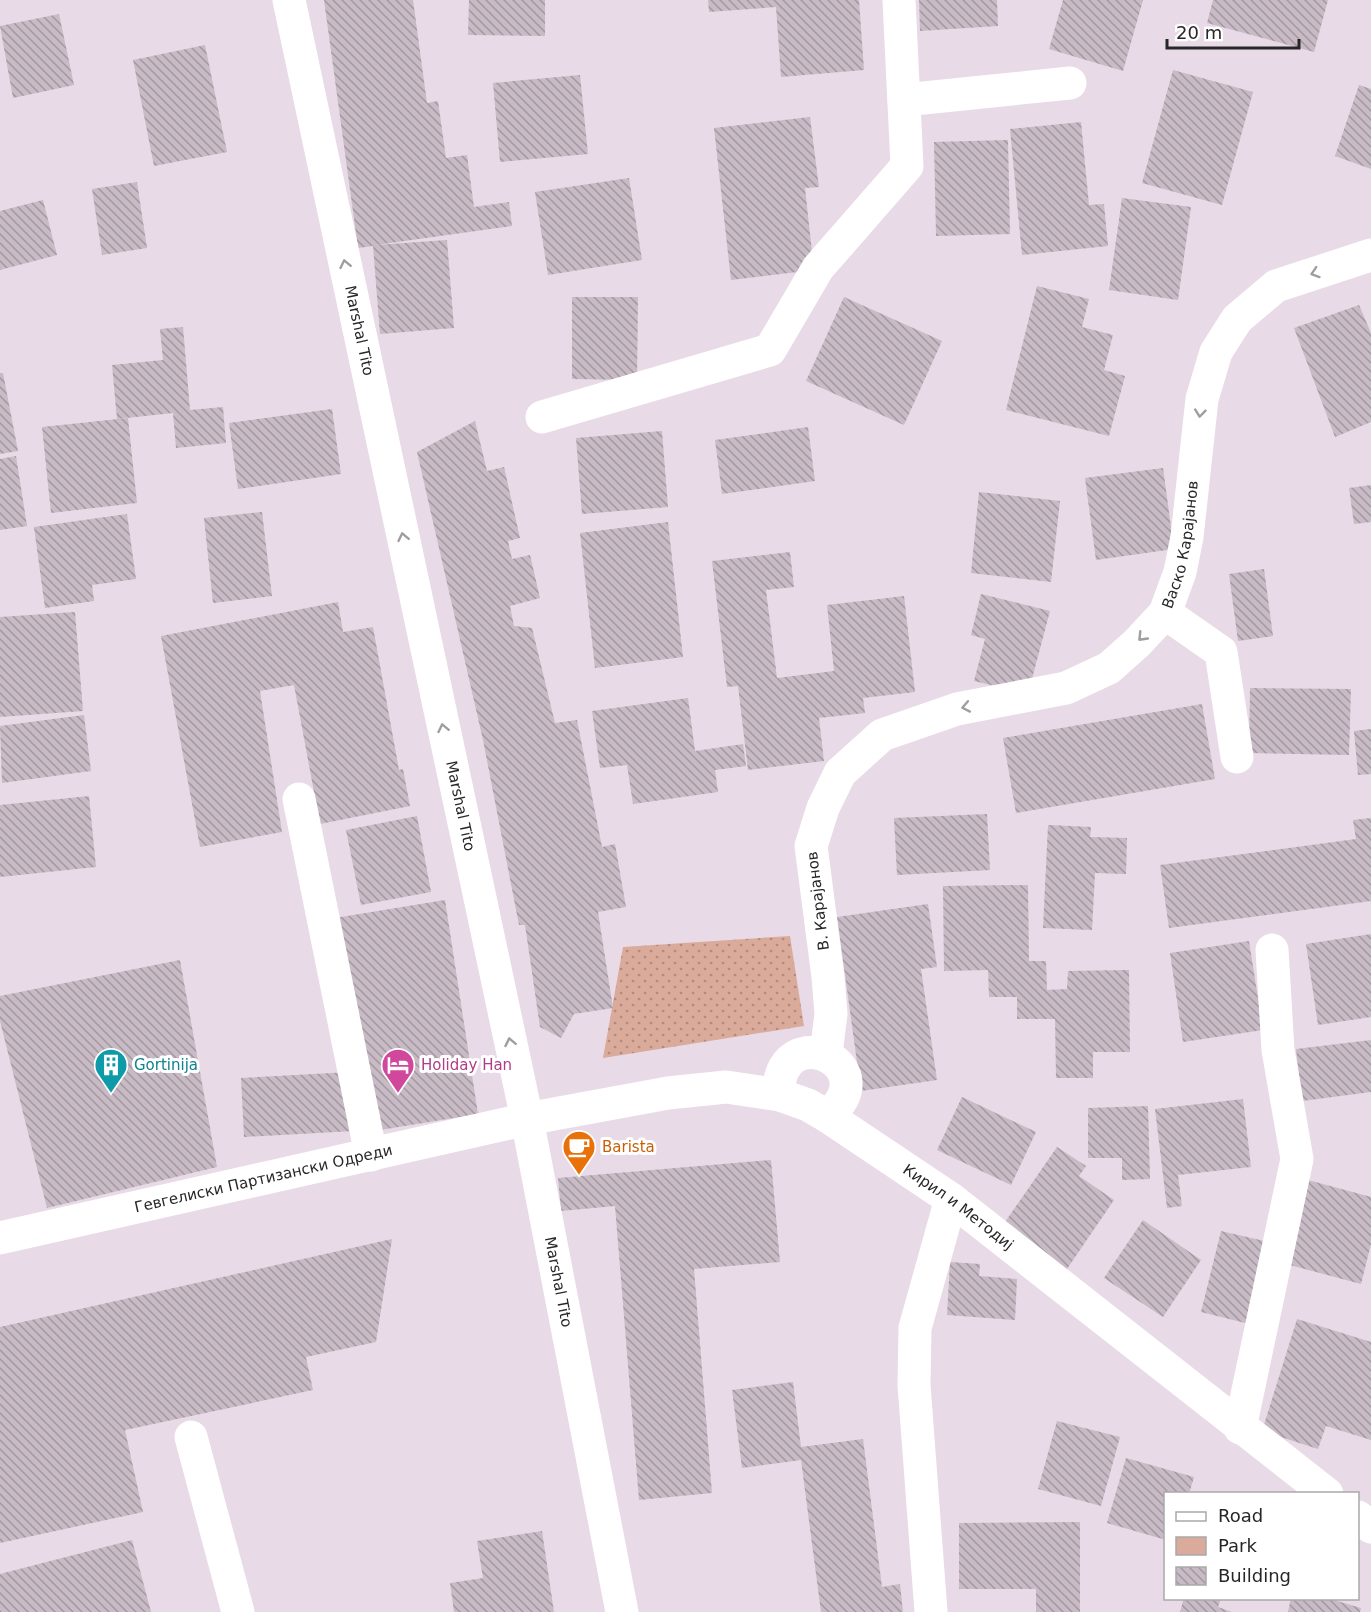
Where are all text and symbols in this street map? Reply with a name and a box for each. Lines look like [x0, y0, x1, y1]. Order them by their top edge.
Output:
scale bar [1167, 12, 1299, 50]
text: 20 m [1176, 22, 1222, 43]
one-way arrow [339, 259, 352, 269]
one-way arrow [1310, 266, 1321, 278]
street label: Marshal Tito [341, 284, 378, 377]
one-way arrow [1195, 409, 1207, 418]
street label: Вaско Карајанов [1158, 480, 1202, 611]
one-way arrow [397, 532, 410, 542]
one-way arrow [1138, 631, 1149, 641]
one-way arrow [961, 700, 971, 713]
one-way arrow [438, 723, 451, 733]
street label: Marshal Tito [442, 759, 479, 853]
street label: В. Карајанов [803, 850, 833, 952]
one-way arrow [504, 1037, 517, 1047]
building icon: Gortinija [93, 1047, 129, 1094]
hotel icon: Holiday Han [380, 1047, 416, 1094]
place label: Gortinija [134, 1056, 198, 1074]
place label: Holiday Han [421, 1056, 512, 1074]
cafe icon: Barista [561, 1129, 597, 1176]
place label: Barista [602, 1138, 655, 1156]
street label: Гевгелиски Партизански Одреди [133, 1141, 394, 1216]
street label: Кирил и Методиј [899, 1160, 1017, 1254]
street label: Marshal Tito [541, 1235, 576, 1329]
legend [1164, 1492, 1359, 1600]
text: Road [1218, 1505, 1263, 1526]
text: Park [1218, 1535, 1257, 1556]
text: Building [1218, 1565, 1291, 1586]

